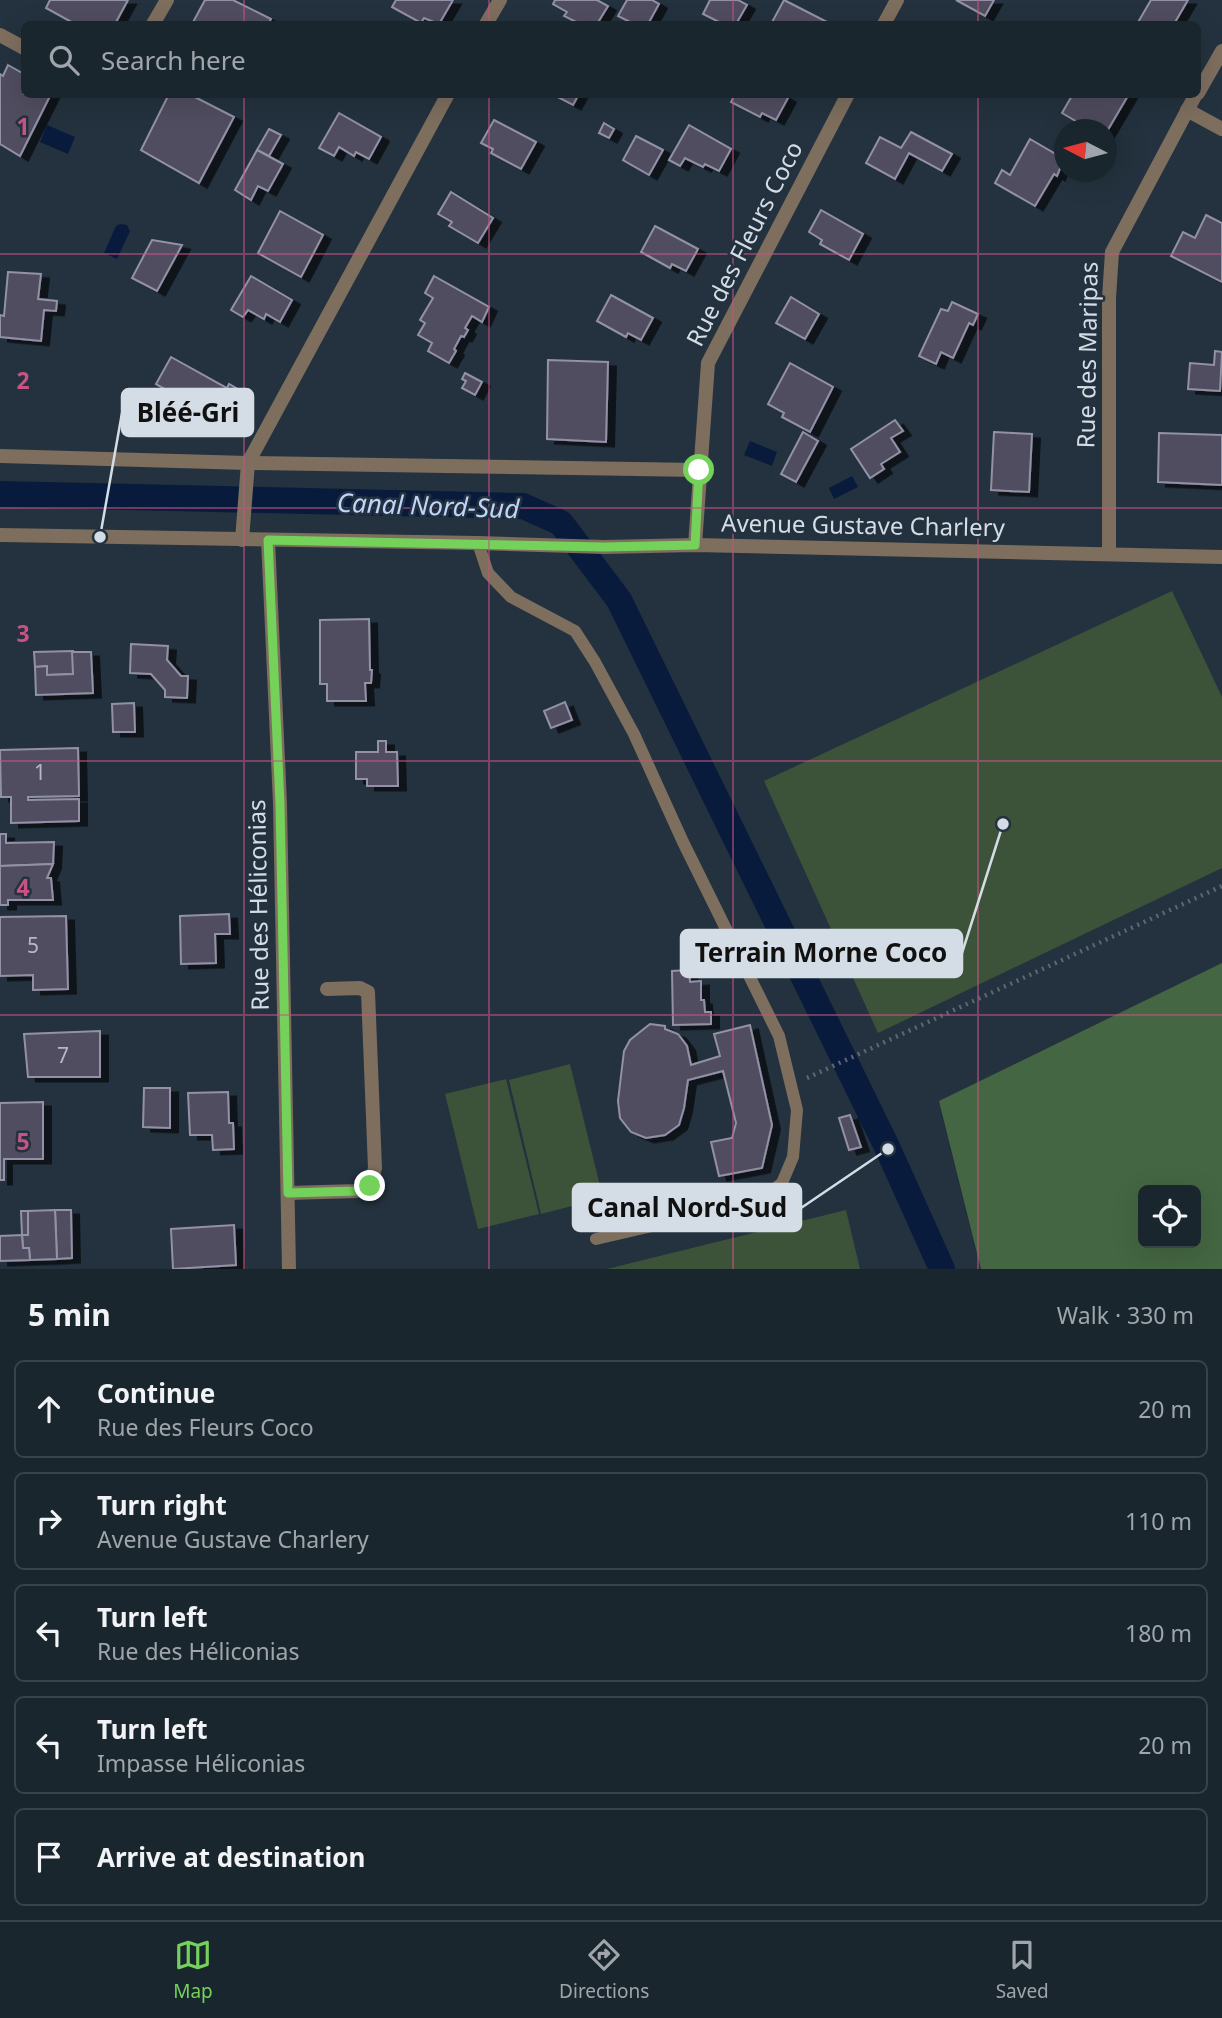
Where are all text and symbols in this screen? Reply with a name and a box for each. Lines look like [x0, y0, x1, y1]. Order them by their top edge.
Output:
search box [21, 21, 1201, 98]
icon: search [45, 41, 83, 79]
text: Search here [101, 42, 246, 78]
text: 1 [16, 110, 30, 142]
north arrow [1054, 119, 1117, 182]
street label: Rue des Fleurs Coco [678, 135, 810, 351]
street label: Rue des Maripas [1068, 261, 1105, 449]
text: 2 [16, 364, 30, 396]
callout: Bléé-Gri [122, 389, 253, 436]
text: Bléé-Gri [137, 394, 239, 430]
route start [683, 454, 714, 485]
water label: Canal Nord-Sud [336, 484, 521, 526]
street label: Avenue Gustave Charlery [721, 506, 1006, 543]
text: 3 [16, 617, 30, 649]
house number: 1 [34, 758, 46, 786]
street label: Rue des Héliconias [239, 799, 276, 1011]
text: 4 [16, 871, 30, 903]
callout: Terrain Morne Coco [681, 930, 962, 977]
house number: 5 [27, 931, 39, 959]
text: Terrain Morne Coco [695, 934, 947, 970]
house number: 7 [57, 1041, 69, 1069]
text: 5 [16, 1125, 30, 1157]
route end [354, 1170, 385, 1201]
callout: Canal Nord-Sud [573, 1184, 801, 1231]
map controls [1138, 1185, 1201, 1248]
button: locate [1138, 1185, 1201, 1248]
text: Canal Nord-Sud [587, 1189, 787, 1225]
text: 5 min [28, 1294, 111, 1335]
text: Walk · 330 m [1057, 1299, 1194, 1331]
text: Continue [97, 1375, 215, 1411]
icon: ahead [30, 1390, 68, 1428]
text: 20 m [1138, 1393, 1192, 1425]
text: Rue des Fleurs Coco [97, 1411, 314, 1443]
text: Turn right [97, 1487, 227, 1523]
icon: right [30, 1502, 68, 1540]
text: 110 m [1125, 1505, 1192, 1537]
text: Avenue Gustave Charlery [97, 1523, 369, 1555]
text: Turn left [97, 1599, 208, 1635]
icon: left [30, 1614, 68, 1652]
text: 180 m [1125, 1617, 1192, 1649]
text: Rue des Héliconias [97, 1635, 300, 1667]
text: Turn left [97, 1711, 208, 1747]
icon: left [30, 1726, 68, 1764]
text: 20 m [1138, 1729, 1192, 1761]
text: Impasse Héliconias [97, 1747, 305, 1779]
icon: arrive [30, 1838, 68, 1876]
text: Arrive at destination [97, 1839, 366, 1875]
tab: Map [173, 1936, 213, 2004]
tab: Directions [559, 1936, 649, 2004]
tab: Saved [996, 1936, 1049, 2004]

